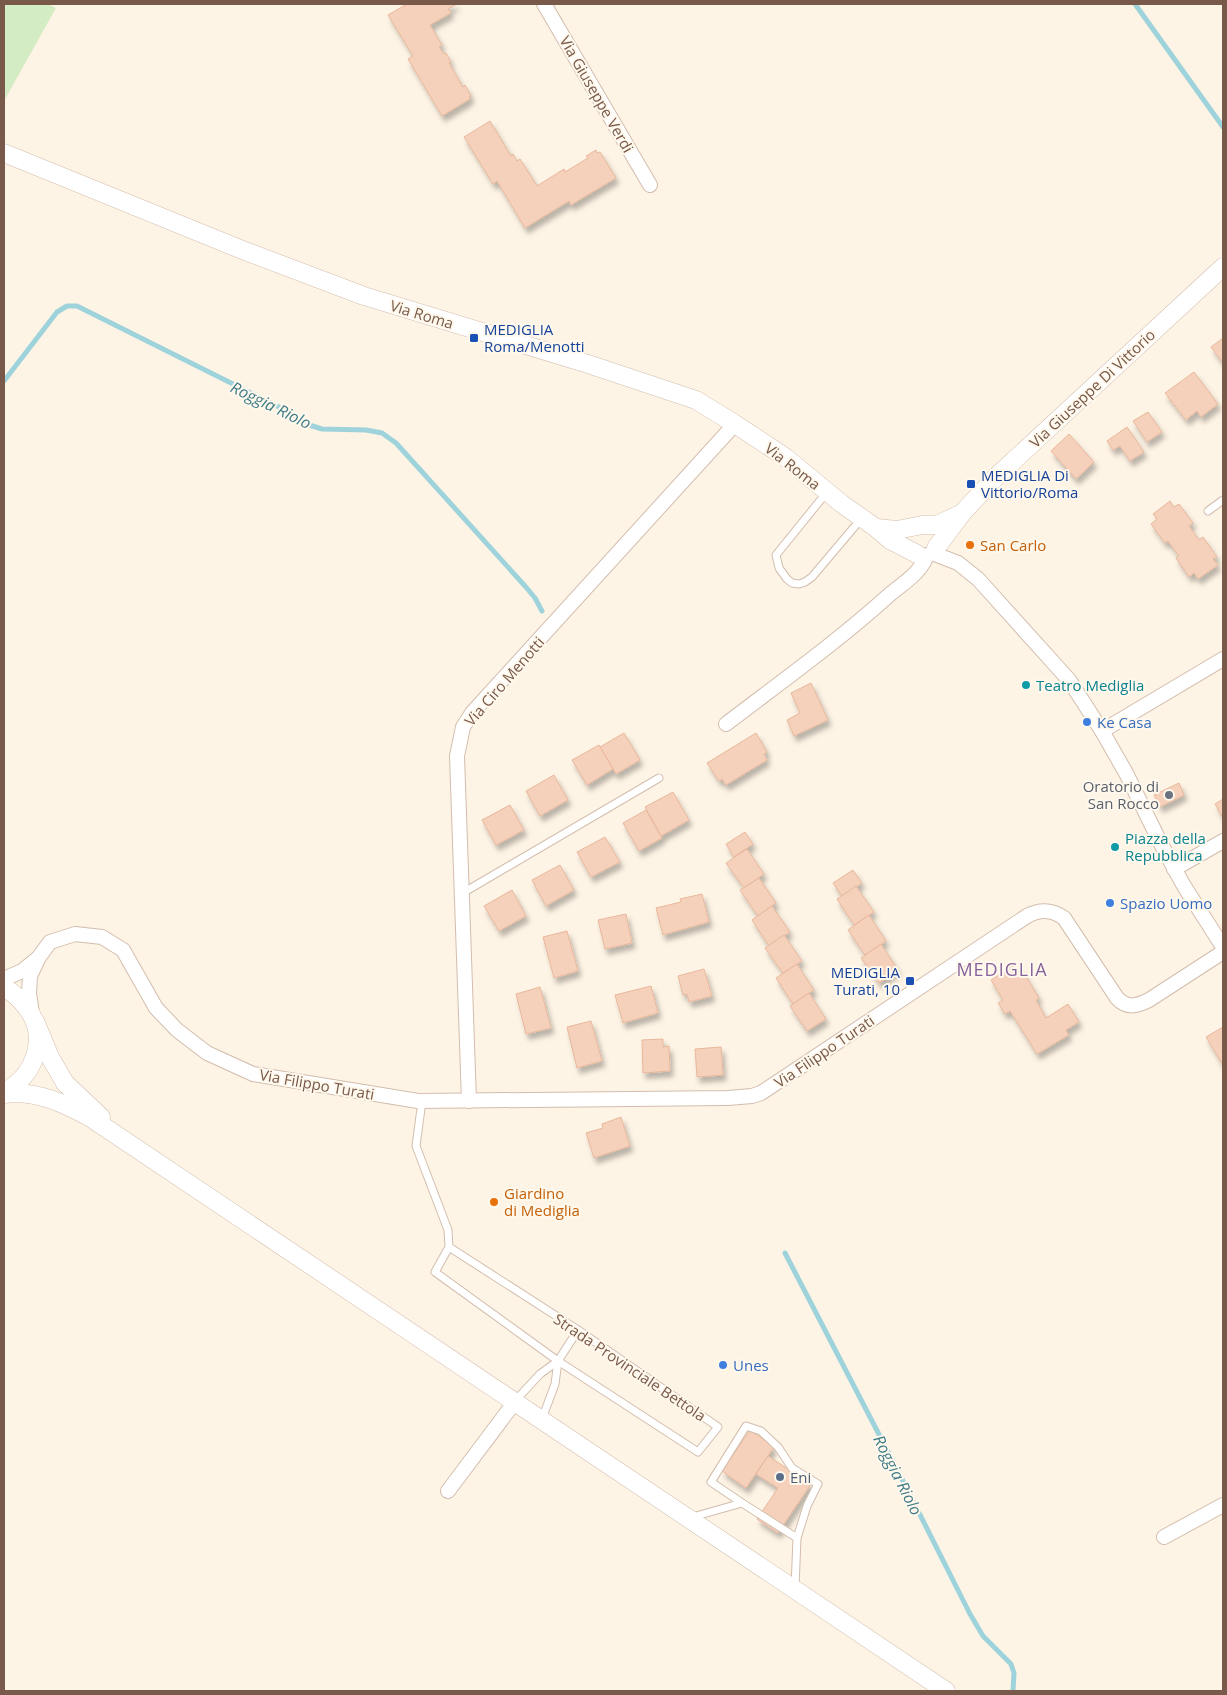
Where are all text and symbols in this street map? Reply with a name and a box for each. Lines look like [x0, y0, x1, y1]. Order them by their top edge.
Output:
street label: Via Giuseppe Verdi [555, 32, 639, 156]
street label: Via Roma [388, 295, 456, 333]
place label: MEDIGLIA Roma/Menotti [484, 319, 585, 356]
street label: Via Giuseppe Di Vittorio [1025, 324, 1159, 452]
marker: MEDIGLIA Roma/Menotti [468, 332, 480, 344]
water label: Roggia Riolo [227, 376, 315, 434]
street label: Via Roma [761, 438, 825, 494]
place label: MEDIGLIA Di Vittorio/Roma [981, 465, 1078, 502]
marker: MEDIGLIA Di Vittorio/Roma [965, 478, 977, 490]
place label: San Carlo [980, 535, 1046, 555]
marker: San Carlo [964, 539, 976, 551]
street label: Via Ciro Menotti [460, 632, 548, 730]
place label: Teatro Mediglia [1036, 675, 1144, 695]
marker: Teatro Mediglia [1020, 679, 1032, 691]
place label: Ke Casa [1097, 712, 1152, 732]
marker: Ke Casa [1081, 716, 1093, 728]
place label: Oratorio di San Rocco [1083, 776, 1159, 813]
marker: Oratorio di San Rocco [1163, 789, 1175, 801]
place label: Piazza della Repubblica [1125, 828, 1206, 865]
marker: Piazza della Repubblica [1109, 841, 1121, 853]
place label: Spazio Uomo [1120, 893, 1212, 913]
marker: Spazio Uomo [1104, 897, 1116, 909]
district label: MEDIGLIA [956, 957, 1048, 981]
place label: MEDIGLIA Turati, 10 [831, 962, 901, 999]
marker: MEDIGLIA Turati, 10 [904, 975, 916, 987]
street label: Via Filippo Turati [770, 1010, 878, 1092]
street label: Via Filippo Turati [258, 1064, 376, 1104]
place label: Giardino di Mediglia [504, 1183, 580, 1220]
marker: Giardino di Mediglia [488, 1196, 500, 1208]
street label: Strada Provinciale Bettola [550, 1309, 710, 1425]
place label: Unes [733, 1355, 769, 1375]
marker: Unes [717, 1359, 729, 1371]
water label: Roggia Riolo [868, 1431, 928, 1519]
place label: Eni [790, 1467, 811, 1487]
marker: Eni [774, 1471, 786, 1483]

